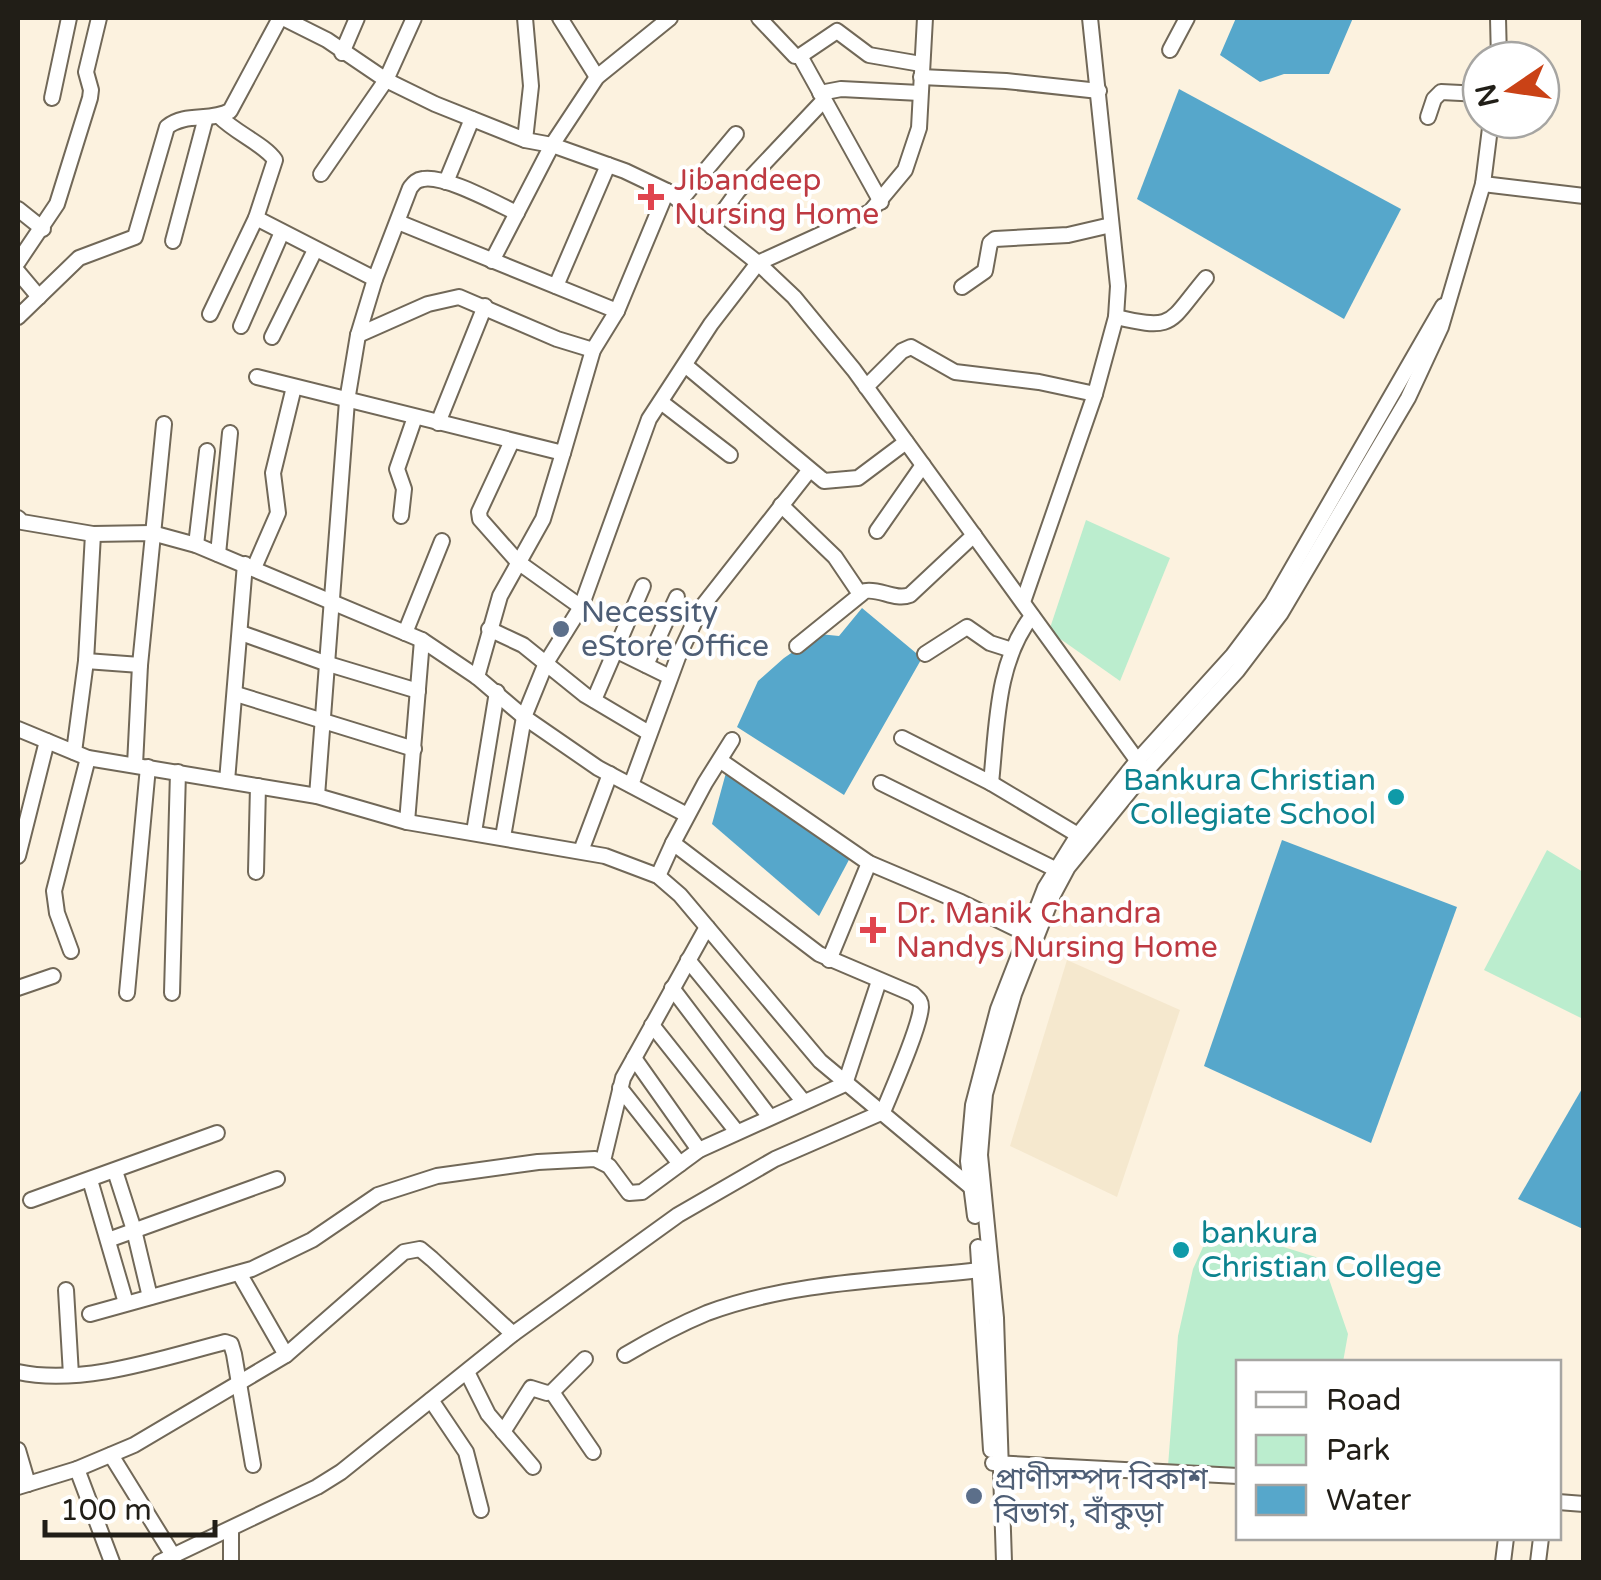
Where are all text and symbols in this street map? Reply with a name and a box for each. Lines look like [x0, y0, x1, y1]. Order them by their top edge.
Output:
north arrow [1461, 40, 1561, 140]
text: N [1469, 81, 1507, 110]
place label: Jibandeep Nursing Home [674, 162, 879, 233]
marker: Jibandeep Nursing Home [638, 184, 664, 210]
place label: Necessity eStore Office [581, 594, 769, 665]
marker: Necessity eStore Office [550, 618, 572, 640]
place label: Bankura Christian Collegiate School [1123, 762, 1376, 833]
marker: Bankura Christian Collegiate School [1385, 786, 1407, 808]
place label: Dr. Manik Chandra Nandys Nursing Home [896, 895, 1218, 966]
marker: Dr. Manik Chandra Nandys Nursing Home [860, 917, 886, 943]
place label: bankura Christian College [1201, 1215, 1442, 1286]
marker: bankura Christian College [1170, 1239, 1192, 1261]
legend [1236, 1360, 1561, 1540]
text: Road [1326, 1382, 1401, 1419]
text: Park [1326, 1432, 1390, 1469]
place label: প্রাণীসম্পদ বিকাশ বিভাগ, বাঁকুড়া [993, 1461, 1208, 1532]
scale bar [45, 1475, 215, 1537]
text: Water [1326, 1482, 1412, 1519]
marker: প্রাণীসম্পদ বিকাশ বিভাগ, বাঁকুড়া [963, 1485, 985, 1507]
text: 100 m [60, 1492, 152, 1529]

